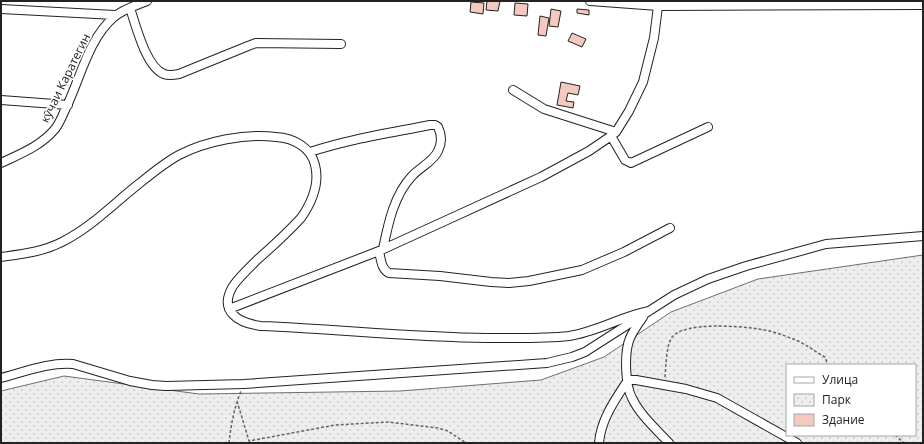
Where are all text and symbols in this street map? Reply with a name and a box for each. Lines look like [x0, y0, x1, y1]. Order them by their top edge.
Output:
street label: кӯчаи Каратегин [36, 30, 94, 126]
legend [786, 364, 916, 436]
text: Улица [822, 371, 858, 388]
text: Парк [822, 391, 852, 408]
text: Здание [822, 411, 865, 428]

